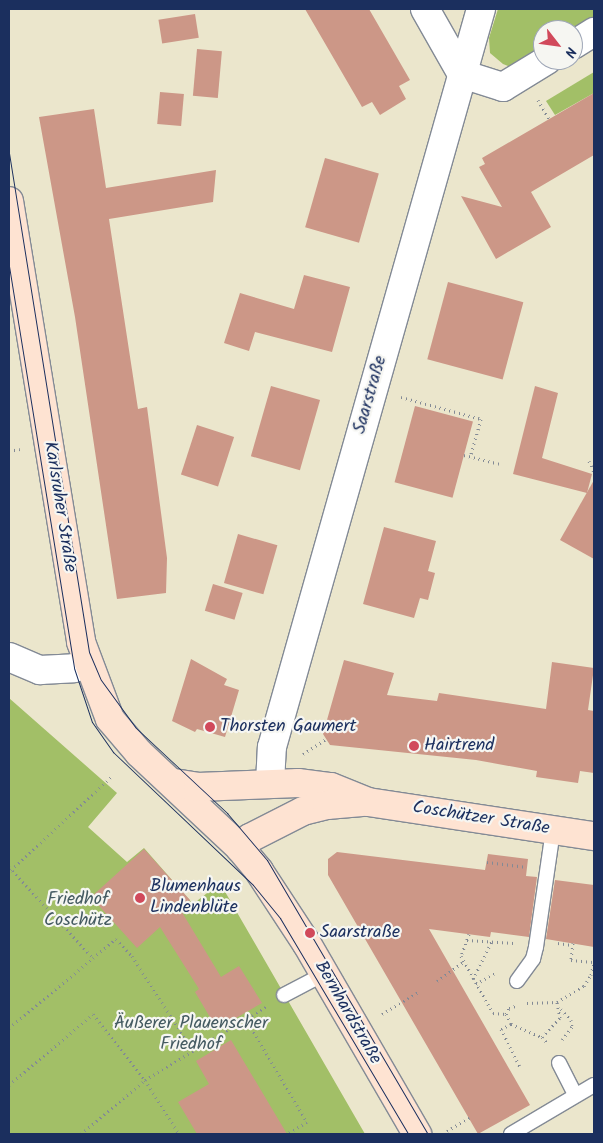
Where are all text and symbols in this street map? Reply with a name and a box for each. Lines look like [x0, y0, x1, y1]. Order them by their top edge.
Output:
north arrow [533, 20, 583, 70]
text: N [558, 43, 582, 61]
street label: Saarstraße [350, 354, 392, 436]
street label: Karlsruher Straße [38, 440, 80, 574]
place label: Thorsten Gaumert [220, 716, 356, 738]
marker: Thorsten Gaumert [204, 721, 216, 733]
place label: Hairtrend [424, 735, 494, 757]
marker: Hairtrend [408, 740, 420, 752]
street label: Coschützer Straße [411, 797, 551, 841]
place label: Blumenhaus Lindenblüte [150, 877, 241, 920]
park label: Friedhof Coschütz [44, 890, 112, 932]
marker: Blumenhaus Lindenblüte [134, 892, 146, 904]
place label: Saarstraße [320, 922, 400, 944]
marker: Saarstraße [304, 927, 316, 939]
street label: Bernhardstraße [309, 957, 385, 1069]
park label: Äußerer Plauenscher Friedhof [114, 1014, 268, 1056]

